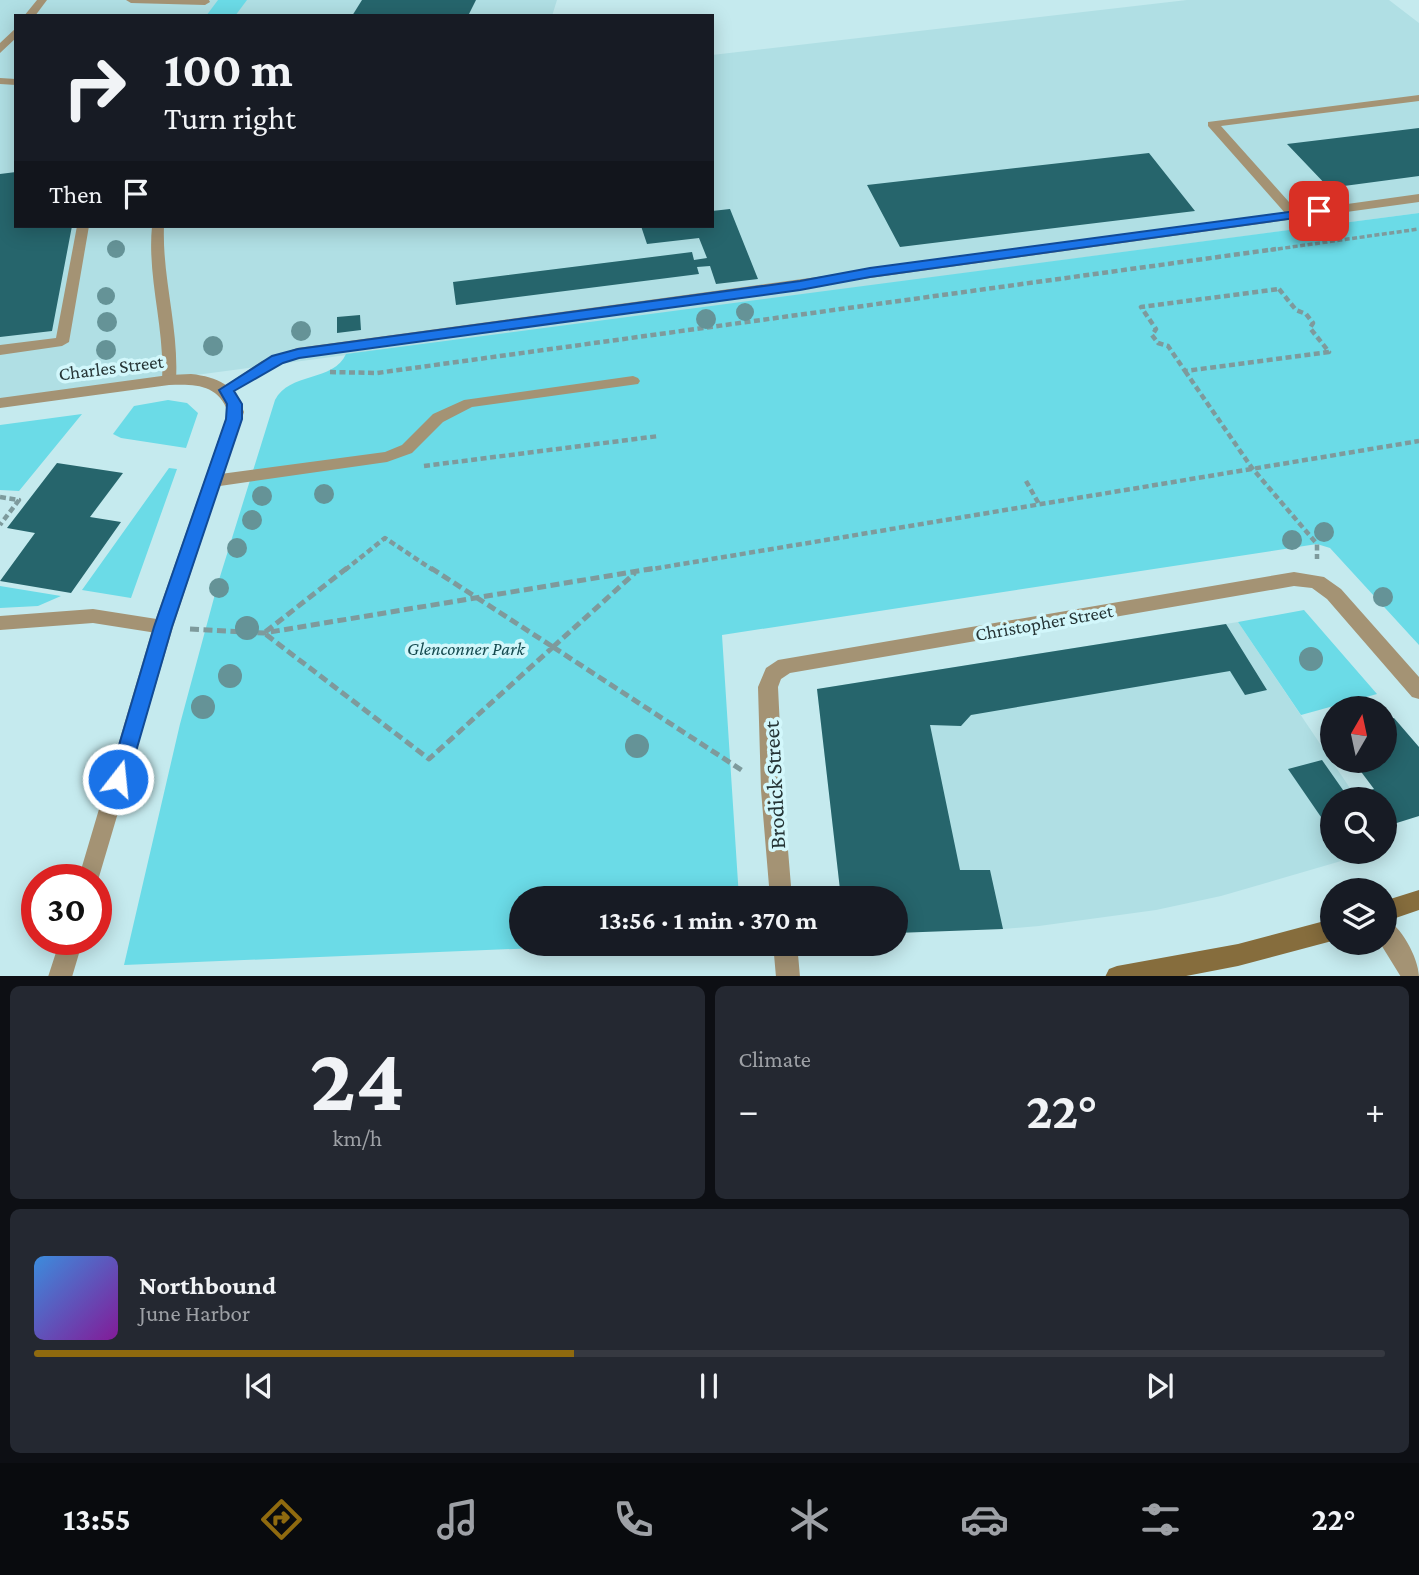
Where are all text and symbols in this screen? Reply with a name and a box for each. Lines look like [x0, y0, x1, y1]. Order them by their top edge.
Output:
icon: right [49, 42, 140, 133]
text: 100 m [164, 42, 293, 97]
text: Turn right [164, 100, 296, 136]
icon: arrive [117, 175, 155, 213]
text: Then [49, 180, 103, 209]
pin [1289, 181, 1349, 241]
icon: arrive [1300, 192, 1338, 230]
street label: Charles Street [57, 351, 165, 384]
street label: Christopher Street [974, 600, 1115, 645]
park label: Glenconner Park [407, 638, 526, 659]
north arrow [1320, 696, 1396, 774]
map controls [1320, 696, 1397, 955]
street label: Brodick Street [758, 720, 790, 850]
position arrow [81, 742, 155, 816]
button: search [1320, 787, 1397, 864]
speed limit sign: 30 [21, 864, 112, 955]
button: layers [1320, 878, 1397, 955]
text: 13:56 · 1 min · 370 m [599, 906, 818, 935]
text: 24 [310, 1028, 405, 1130]
text: Climate [739, 1046, 811, 1072]
text: 22° [1026, 1081, 1098, 1139]
text: − [739, 1089, 759, 1131]
text: + [1365, 1089, 1385, 1131]
text: km/h [332, 1125, 382, 1151]
text: Northbound [139, 1271, 276, 1300]
text: June Harbor [139, 1300, 250, 1326]
icon: previous [240, 1367, 278, 1405]
icon: pause [690, 1367, 728, 1405]
icon: next [1141, 1367, 1179, 1405]
icon: directions [257, 1495, 306, 1544]
icon: music [433, 1495, 482, 1544]
icon: phone [609, 1495, 658, 1544]
icon: climate [785, 1495, 834, 1544]
icon: car [960, 1495, 1009, 1544]
icon: filters [1136, 1495, 1185, 1544]
text: 13:55 [63, 1501, 131, 1537]
text: 22° [1312, 1501, 1356, 1537]

